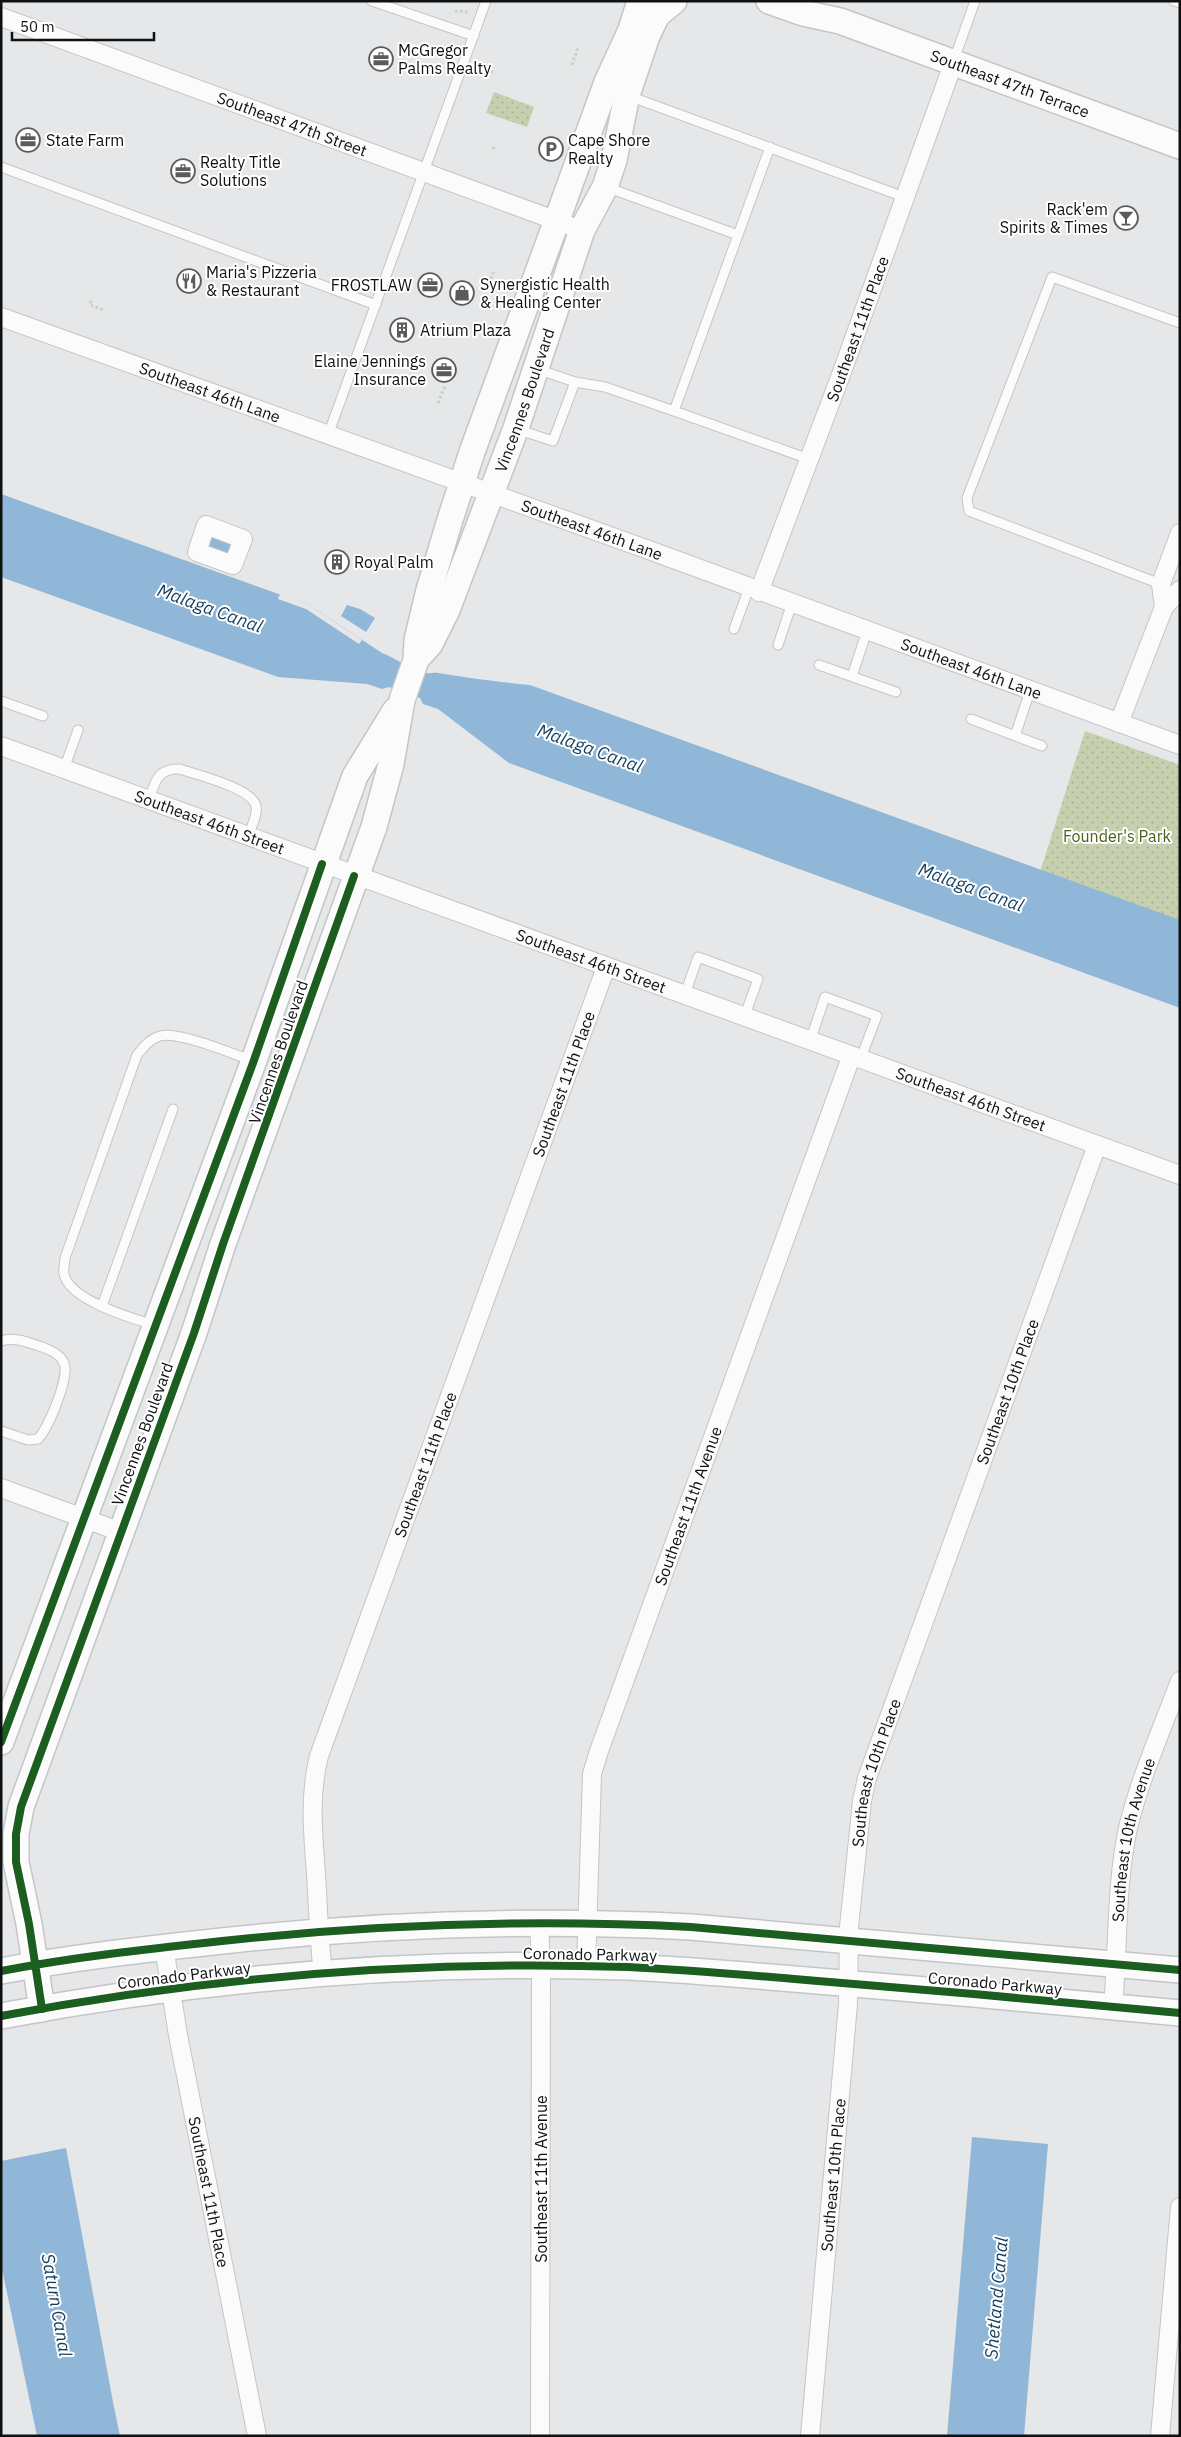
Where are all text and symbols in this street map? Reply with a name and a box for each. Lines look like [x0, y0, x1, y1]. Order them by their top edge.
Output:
scale bar [12, 10, 155, 42]
text: 50 m [20, 17, 55, 36]
place label: McGregor Palms Realty [398, 40, 491, 78]
street label: Southeast 47th Terrace [928, 45, 1093, 122]
office icon: McGregor Palms Realty [368, 46, 394, 72]
street label: Southeast 47th Street [214, 87, 370, 160]
office icon: State Farm [15, 127, 41, 153]
place label: State Farm [46, 130, 124, 150]
place label: Cape Shore Realty [568, 130, 650, 168]
parking icon: Cape Shore Realty [538, 136, 564, 162]
place label: Realty Title Solutions [200, 152, 281, 190]
office icon: Realty Title Solutions [170, 158, 196, 184]
place label: Rack'em Spirits & Times [1000, 199, 1108, 237]
bar icon: Rack'em Spirits & Times [1113, 205, 1139, 231]
street label: Southeast 11th Place [822, 253, 893, 404]
place label: Maria's Pizzeria & Restaurant [206, 262, 317, 300]
restaurant icon: Maria's Pizzeria & Restaurant [176, 268, 202, 294]
office icon: FROSTLAW [417, 272, 443, 298]
place label: Synergistic Health & Healing Center [480, 274, 610, 312]
place label: FROSTLAW [331, 275, 412, 295]
shop icon: Synergistic Health & Healing Center [449, 280, 475, 306]
building icon: Atrium Plaza [389, 317, 415, 343]
place label: Atrium Plaza [420, 320, 512, 340]
street label: Vincennes Boulevard [490, 326, 559, 475]
place label: Elaine Jennings Insurance [314, 351, 426, 389]
office icon: Elaine Jennings Insurance [431, 357, 457, 383]
street label: Southeast 46th Lane [137, 358, 283, 427]
street label: Southeast 46th Lane [519, 495, 666, 564]
building icon: Royal Palm [324, 549, 350, 575]
place label: Royal Palm [354, 552, 434, 572]
water label: Malaga Canal [154, 578, 266, 638]
street label: Southeast 46th Lane [898, 633, 1045, 703]
water label: Malaga Canal [534, 718, 646, 778]
street label: Southeast 46th Street [132, 785, 287, 858]
park label: Founder's Park [1063, 826, 1172, 846]
water label: Malaga Canal [915, 857, 1027, 917]
street label: Southeast 46th Street [513, 924, 669, 997]
street label: Vincennes Boulevard [244, 977, 312, 1127]
street label: Southeast 11th Place [528, 1008, 599, 1160]
street label: Southeast 46th Street [893, 1062, 1049, 1135]
street label: Southeast 10th Place [972, 1316, 1043, 1467]
street label: Vincennes Boulevard [107, 1360, 177, 1508]
street label: Southeast 11th Place [389, 1389, 461, 1540]
street label: Southeast 11th Avenue [650, 1423, 726, 1588]
street label: Southeast 10th Place [847, 1696, 905, 1848]
street label: Southeast 10th Avenue [1108, 1755, 1159, 1923]
street label: Coronado Parkway [523, 1943, 657, 1965]
street label: Coronado Parkway [116, 1957, 252, 1993]
street label: Coronado Parkway [927, 1967, 1063, 1999]
street label: Southeast 11th Avenue [531, 2095, 551, 2263]
street label: Southeast 10th Place [816, 2097, 850, 2252]
street label: Southeast 11th Place [184, 2115, 234, 2269]
water label: Shetland Canal [979, 2236, 1013, 2360]
water label: Saturn Canal [37, 2252, 77, 2359]

